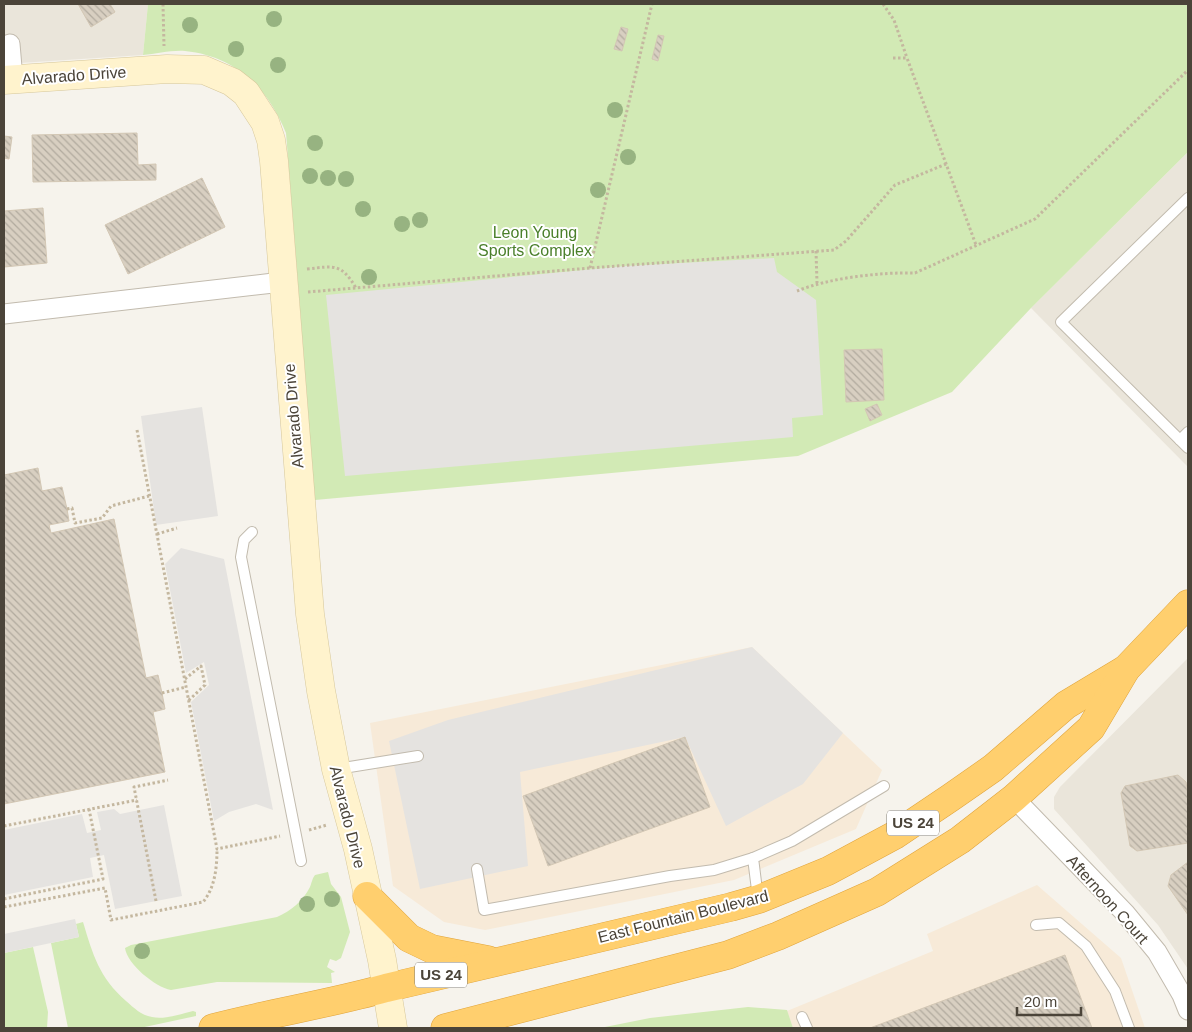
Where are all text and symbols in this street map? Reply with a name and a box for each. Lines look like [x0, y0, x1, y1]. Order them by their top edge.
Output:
street label: Alvarado Drive [21, 63, 127, 88]
park label: Leon Young Sports Complex [478, 224, 592, 259]
street label: Alvarado Drive [280, 363, 307, 469]
street label: Alvarado Drive [327, 764, 368, 870]
road number: US 24 [887, 810, 939, 836]
street label: Afternoon Court [1064, 852, 1152, 947]
street label: East Fountain Boulevard [596, 887, 770, 946]
road number: US 24 [415, 962, 467, 988]
scale bar [1017, 984, 1081, 1016]
text: 20 m [1024, 993, 1057, 1010]

